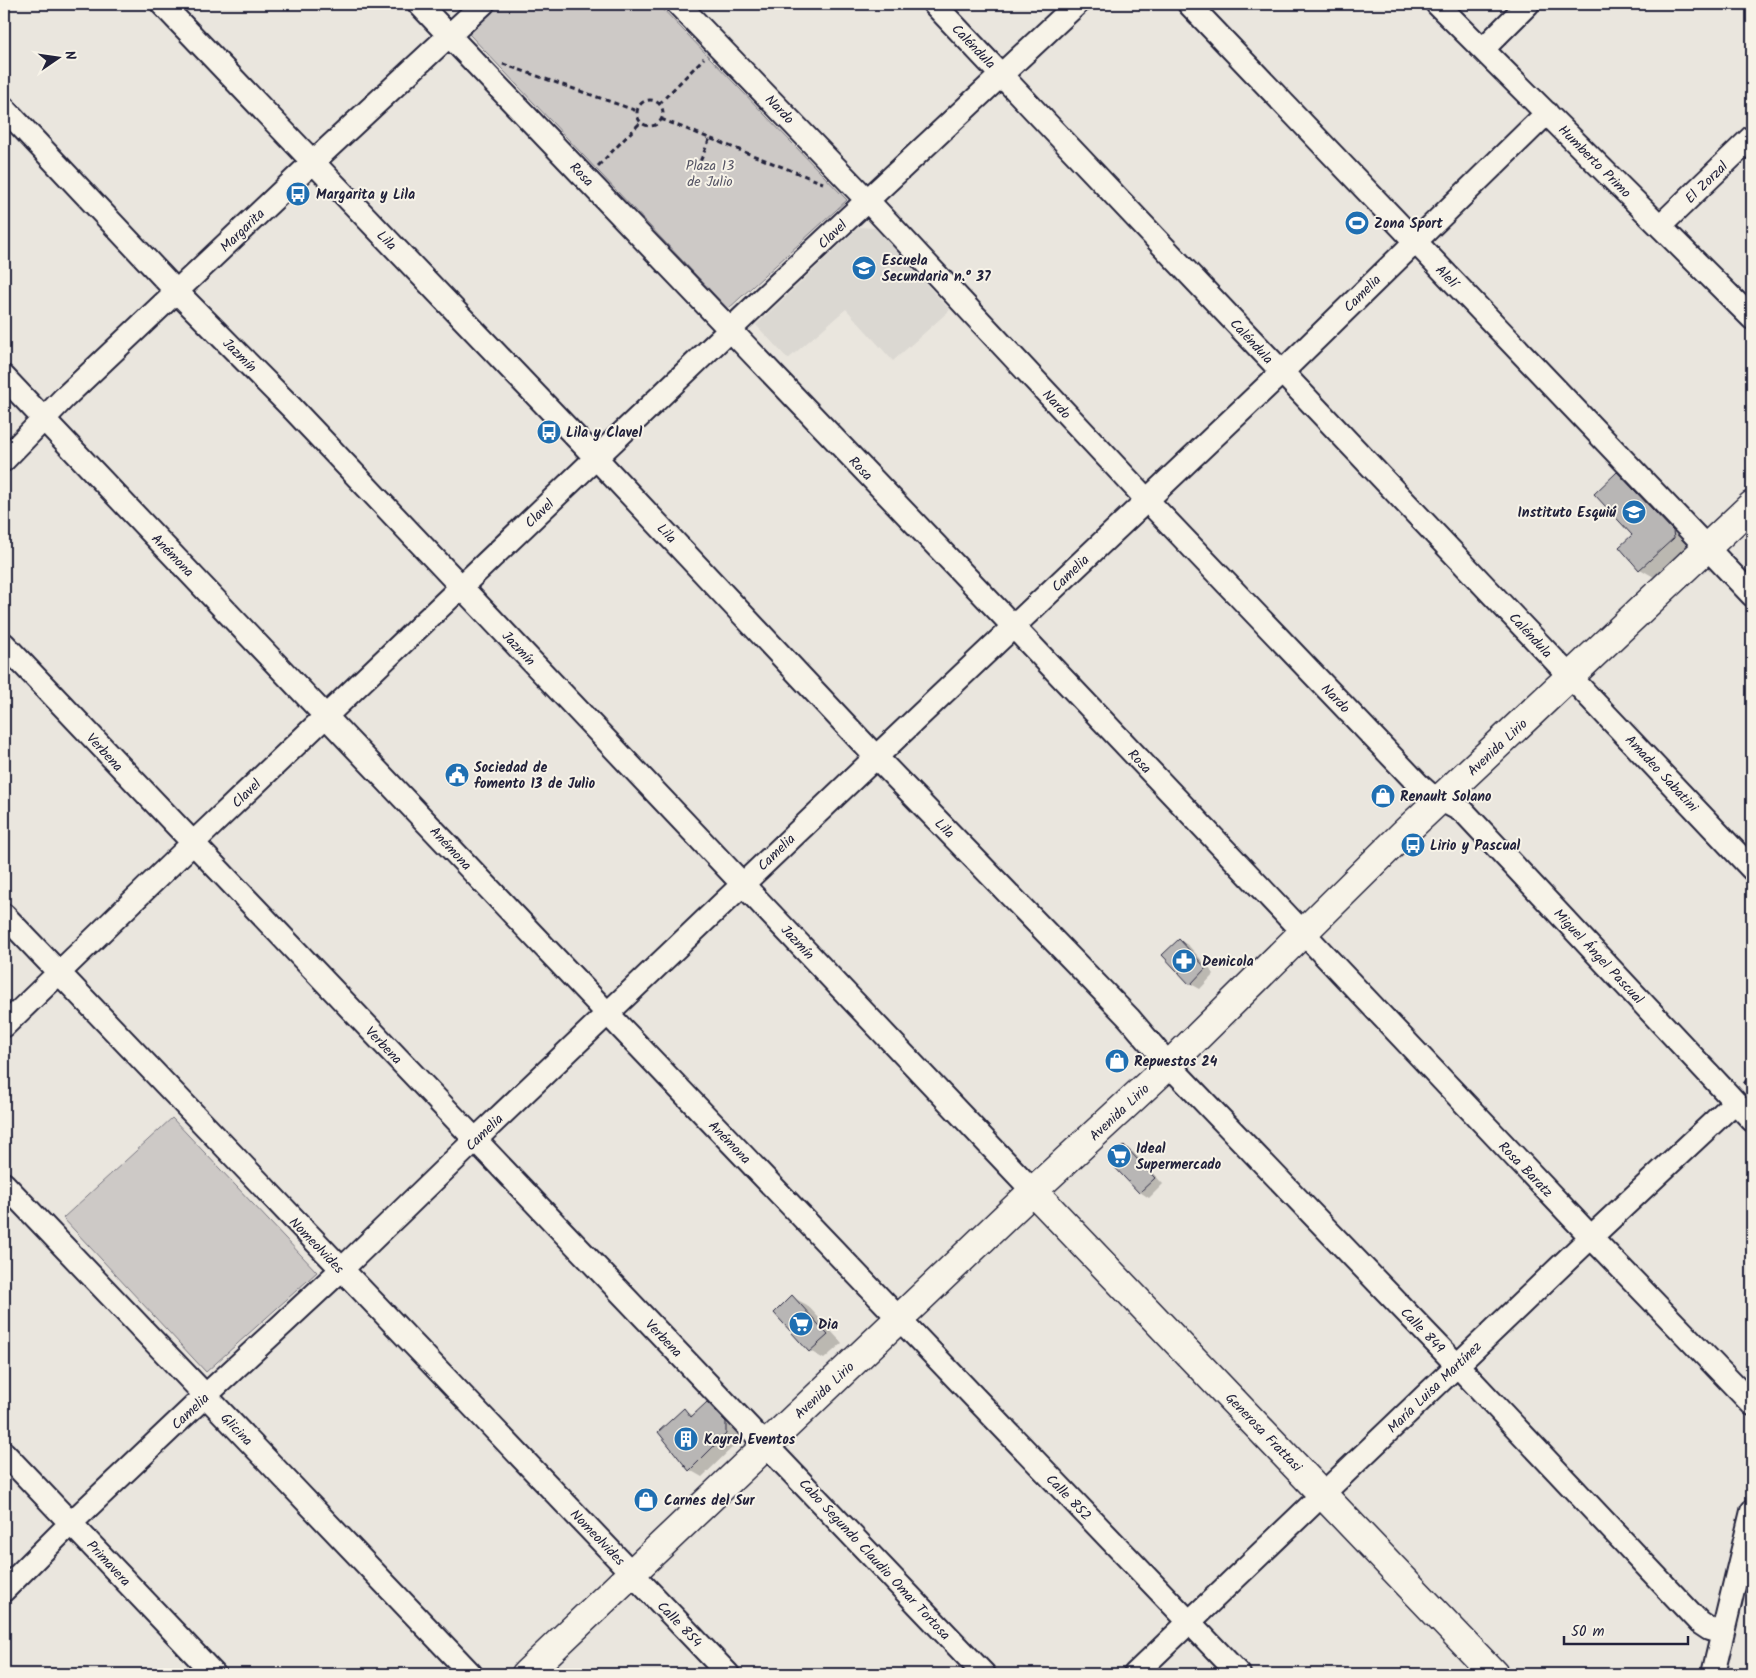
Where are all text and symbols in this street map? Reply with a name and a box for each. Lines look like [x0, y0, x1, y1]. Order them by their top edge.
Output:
street label: Caléndula [946, 19, 1001, 74]
north arrow [32, 32, 82, 82]
text: N [58, 49, 81, 62]
street label: Nardo [760, 90, 799, 130]
street label: Humberto Primo [1553, 120, 1636, 203]
park label: Plaza 13 de Julio [686, 155, 734, 193]
street label: El Zorzal [1680, 156, 1734, 209]
street label: Rosa [564, 157, 599, 192]
bus stop icon: Margarita y Lila [285, 181, 311, 207]
place label: Margarita y Lila [316, 184, 415, 206]
street label: Margarita [215, 204, 270, 258]
sports icon: Zona Sport [1344, 210, 1370, 236]
place label: Zona Sport [1374, 213, 1443, 235]
street label: Clavel [813, 215, 853, 254]
street label: Lila [371, 226, 401, 256]
place label: Escuela Secundaria n.° 37 [882, 250, 991, 288]
school or university icon: Escuela Secundaria n.° 37 [851, 255, 877, 281]
street label: Alelí [1430, 260, 1465, 295]
street label: Camelia [1339, 270, 1387, 318]
street label: Caléndula [1224, 314, 1278, 370]
street label: Jazmín [217, 333, 262, 378]
street label: Nardo [1037, 385, 1076, 425]
bus stop icon: Lila y Clavel [536, 419, 562, 445]
place label: Lila y Clavel [566, 422, 642, 444]
street label: Rosa [843, 451, 878, 486]
street label: Clavel [520, 494, 560, 533]
school or university icon: Instituto Esquiú [1621, 499, 1647, 525]
place label: Instituto Esquiú [1518, 502, 1617, 524]
street label: Lila [651, 519, 681, 549]
street label: Anémona [146, 529, 199, 583]
street label: Camelia [1047, 550, 1095, 598]
street label: Caléndula [1503, 608, 1557, 664]
street label: Jazmín [496, 626, 540, 671]
street label: Nardo [1316, 679, 1355, 719]
street label: Avenida Lirio [1462, 714, 1533, 782]
street label: Verbena [81, 728, 128, 777]
street label: Amadeo Sabatini [1619, 730, 1703, 818]
street label: Rosa [1122, 744, 1157, 779]
place label: Sociedad de fomento 13 de Julio [474, 757, 596, 795]
public building icon: Sociedad de fomento 13 de Julio [444, 762, 470, 788]
street label: Clavel [227, 774, 267, 813]
shop icon: Renault Solano [1370, 783, 1396, 809]
place label: Renault Solano [1400, 786, 1492, 808]
street label: Lila [929, 814, 959, 844]
street label: Anémona [424, 822, 477, 876]
street label: Camelia [753, 829, 801, 877]
bus stop icon: Lirio y Pascual [1400, 832, 1426, 858]
place label: Lirio y Pascual [1430, 835, 1521, 857]
street label: Miguel Ángel Pascual [1548, 904, 1649, 1010]
street label: Jazmín [775, 920, 819, 965]
pharmacy icon: Denicola [1171, 948, 1197, 974]
place label: Denicola [1202, 951, 1254, 973]
street label: Verbena [359, 1021, 407, 1070]
shop icon: Repuestos 24 [1104, 1048, 1130, 1074]
place label: Repuestos 24 [1134, 1051, 1218, 1073]
street label: Avenida Lirio [1084, 1079, 1155, 1147]
street label: Camelia [461, 1109, 509, 1157]
street label: Anémona [703, 1116, 756, 1170]
street label: Rosa Baratz [1493, 1137, 1558, 1203]
place label: Ideal Supermercado [1136, 1138, 1222, 1176]
supermarket icon: Ideal Supermercado [1106, 1143, 1132, 1169]
street label: Nomeolvides [284, 1212, 349, 1279]
street label: Calle 849 [1395, 1303, 1450, 1359]
supermarket icon: Dia [788, 1311, 814, 1337]
street label: Verbena [639, 1314, 687, 1363]
place label: Dia [818, 1314, 838, 1336]
street label: María Luisa Martínez [1382, 1337, 1487, 1439]
street label: Avenida Lirio [789, 1357, 860, 1425]
street label: Camelia [166, 1388, 215, 1435]
street label: Generosa Frattasi [1220, 1388, 1307, 1478]
street label: Glicina [215, 1408, 258, 1451]
building icon: Kayrel Eventos [673, 1426, 699, 1452]
place label: Kayrel Eventos [704, 1429, 796, 1451]
street label: Calle 852 [1040, 1469, 1096, 1526]
street label: Cabo Segundo Claudio Omar Tortosa [793, 1474, 955, 1646]
shop icon: Carnes del Sur [633, 1487, 659, 1513]
place label: Carnes del Sur [664, 1490, 755, 1512]
street label: Nomeolvides [565, 1504, 630, 1571]
street label: Primavera [81, 1535, 136, 1592]
street label: Calle 854 [651, 1596, 707, 1653]
scale bar [1564, 1613, 1687, 1645]
text: 50 m [1571, 1620, 1605, 1644]

